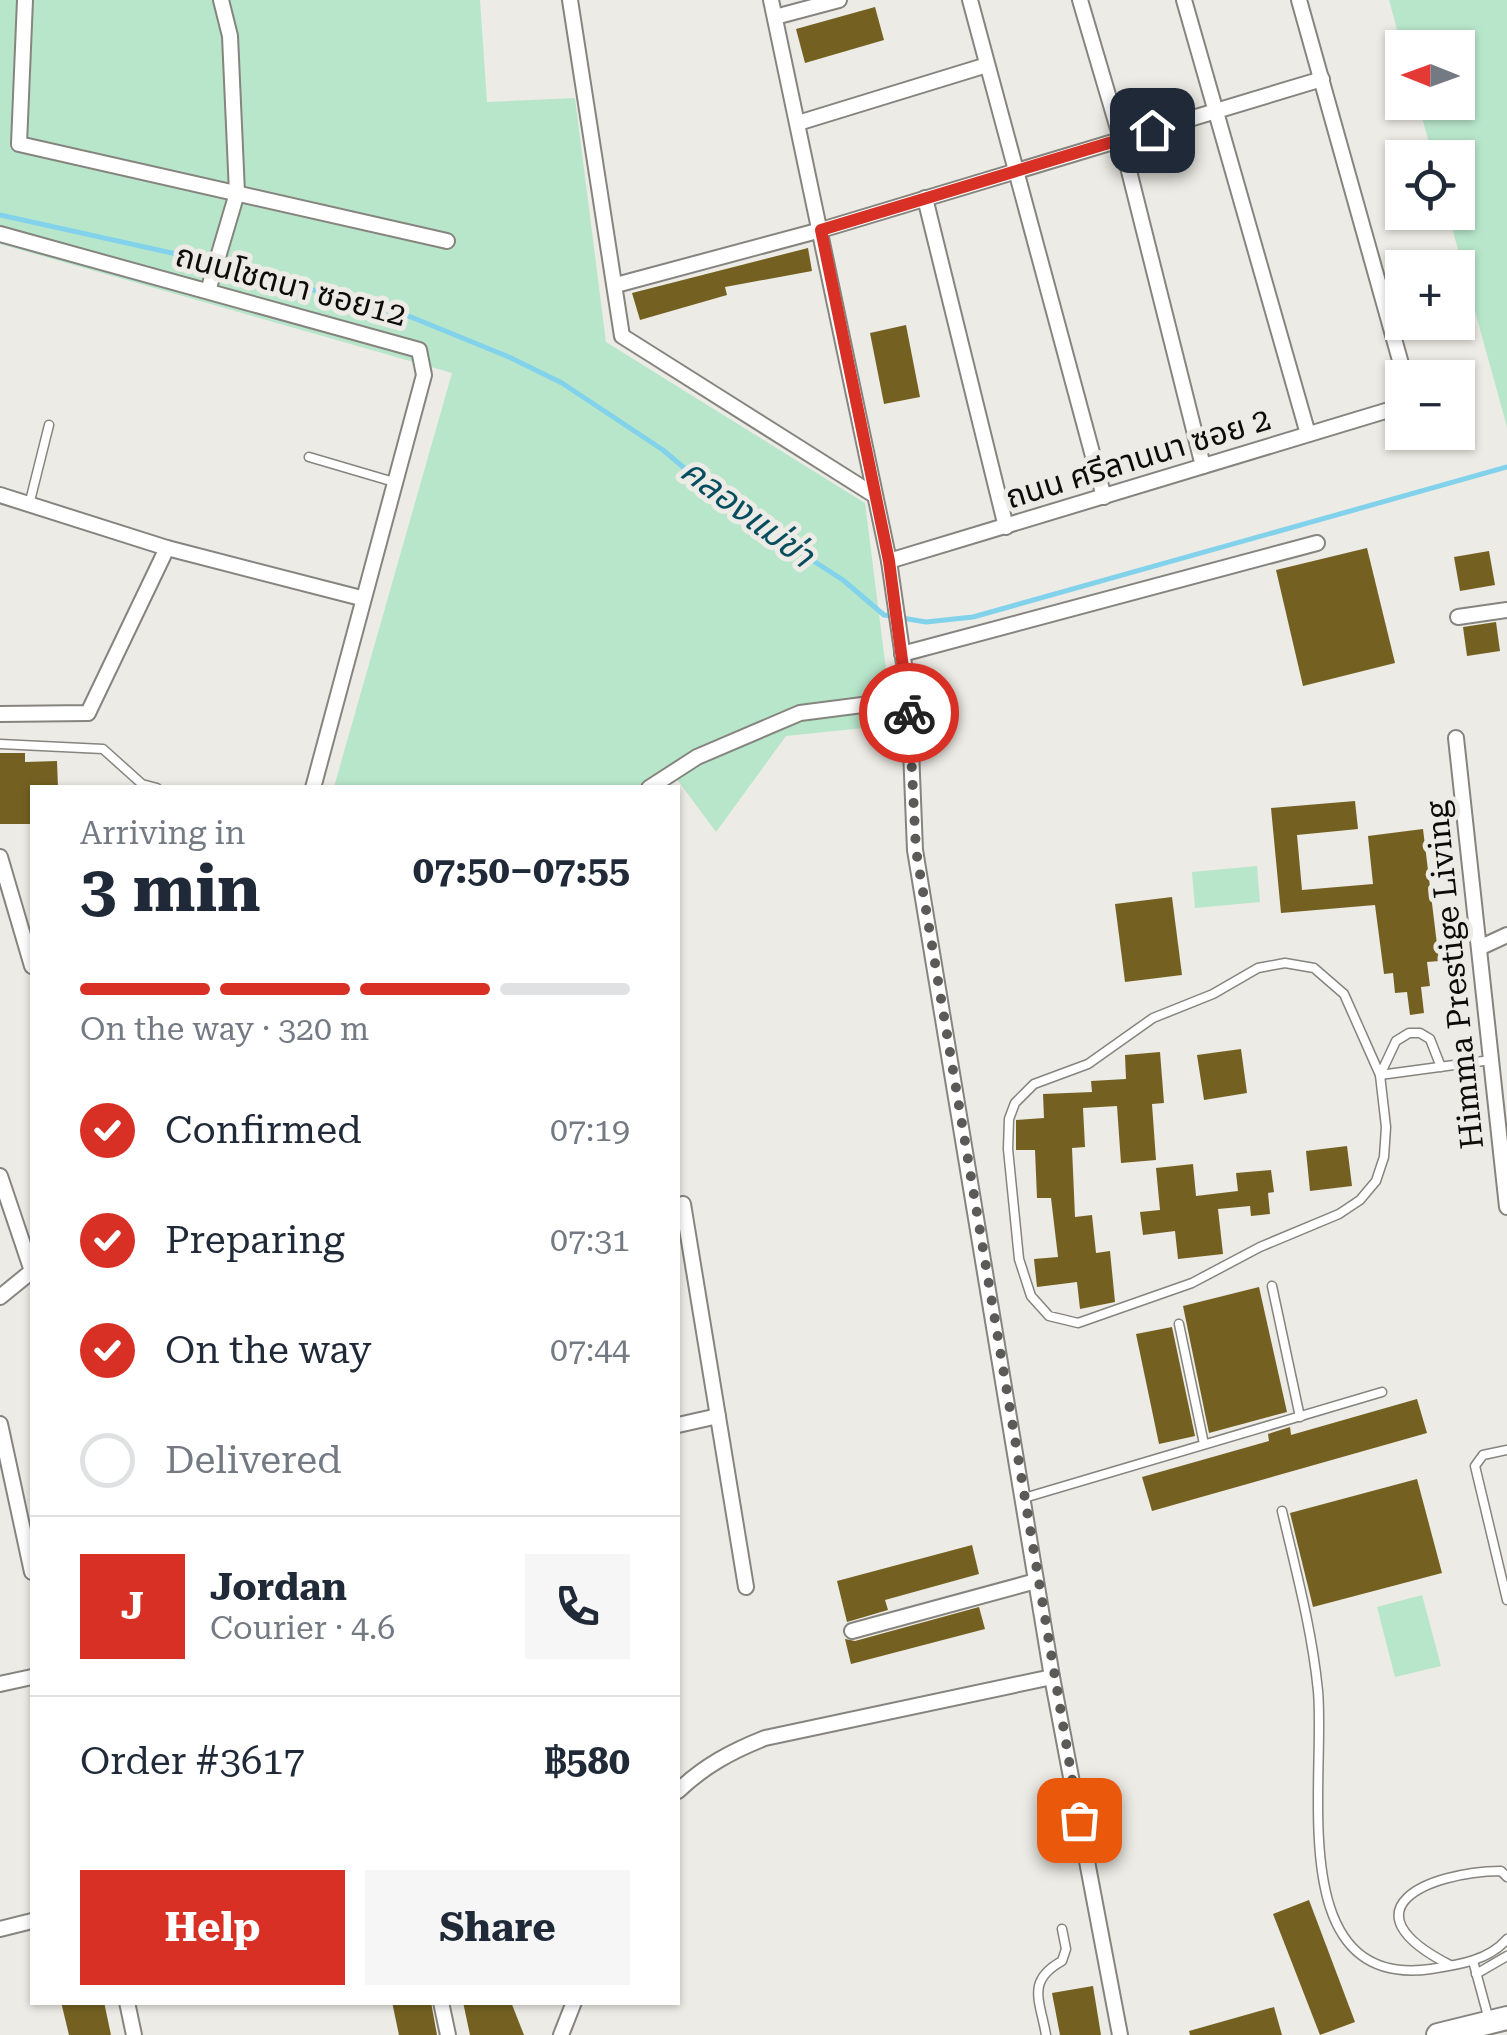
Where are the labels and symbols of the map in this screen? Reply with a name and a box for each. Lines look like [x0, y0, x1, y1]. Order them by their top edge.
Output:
north arrow [1385, 30, 1475, 120]
pin [1110, 88, 1195, 173]
street label: ถนนโชตนา ซอย12 [171, 236, 411, 334]
street label: ถนน ศรีลานนา ซอย 2 [1001, 400, 1275, 516]
water label: คลองแม่ข่า [673, 450, 823, 577]
courier [859, 663, 959, 763]
street label: Himma Prestige Living [1417, 798, 1491, 1151]
pin [1037, 1778, 1122, 1863]

